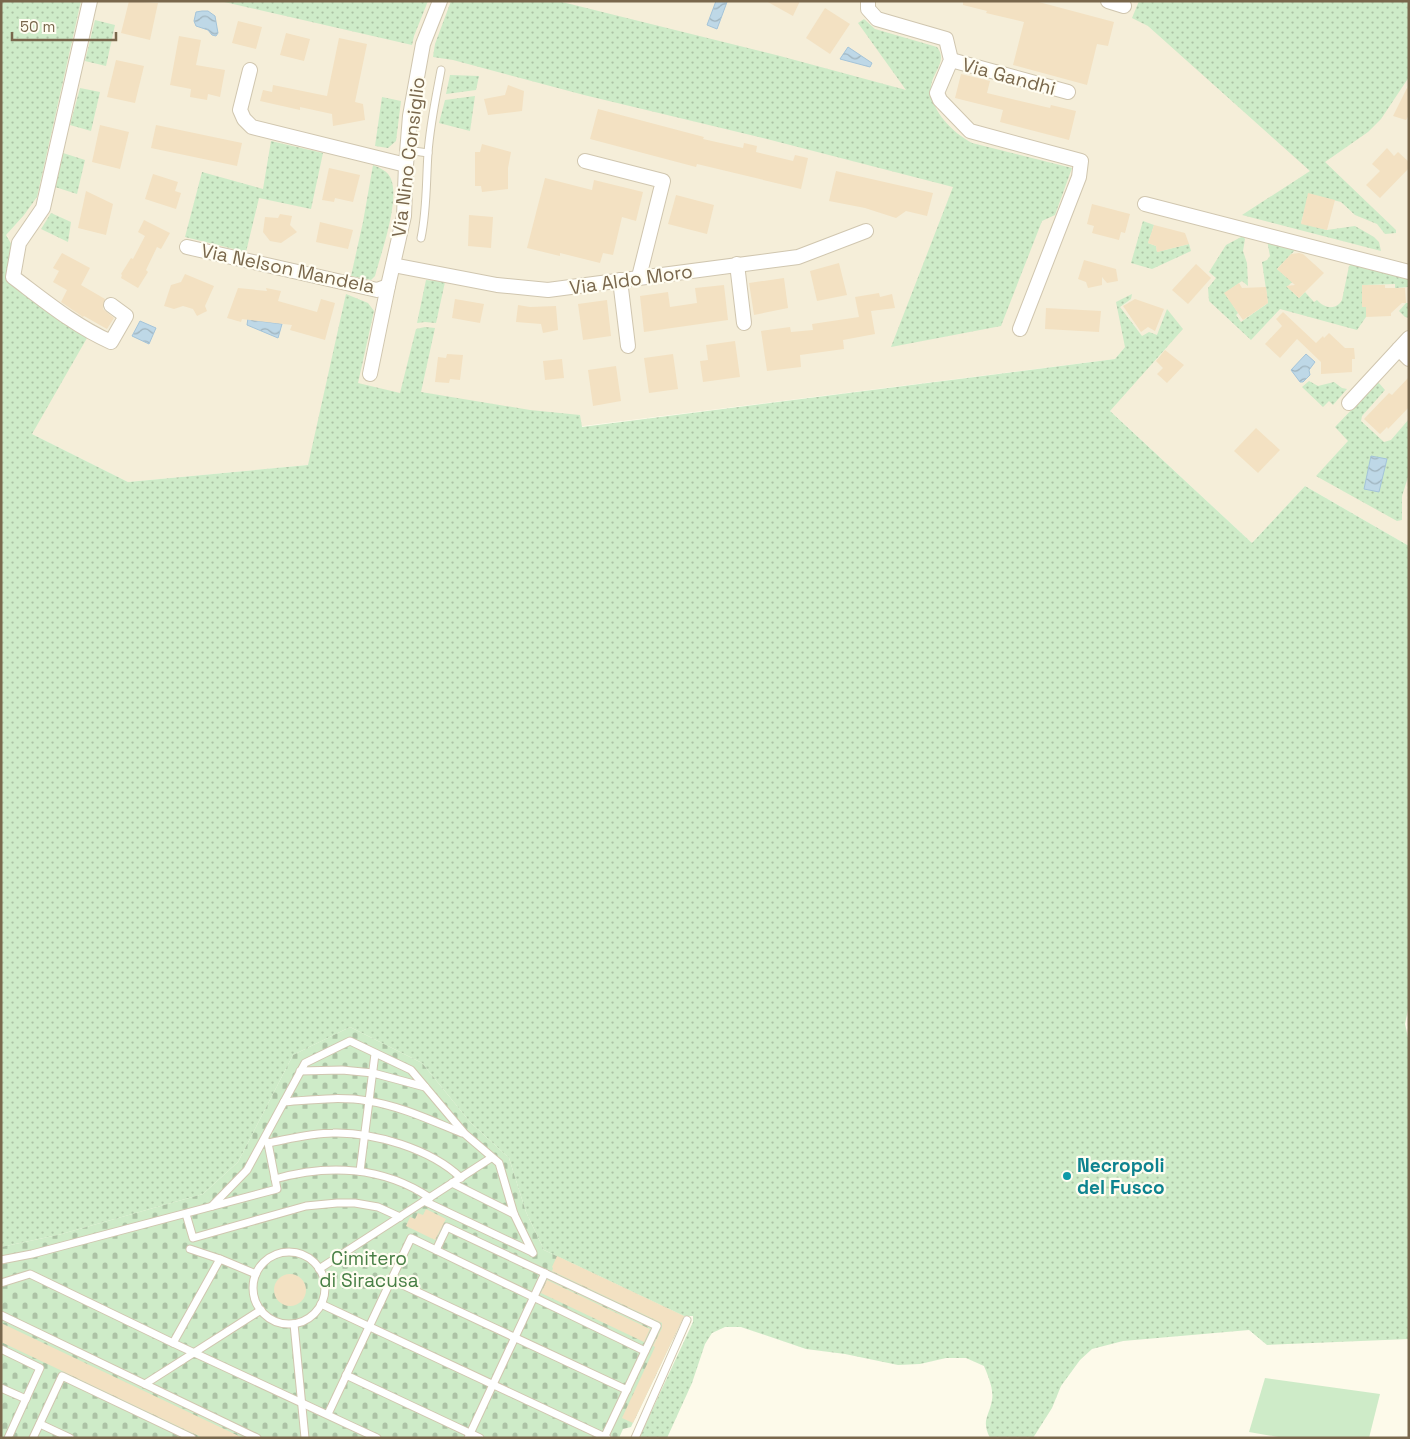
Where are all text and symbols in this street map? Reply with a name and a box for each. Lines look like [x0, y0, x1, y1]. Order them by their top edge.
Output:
scale bar [12, 10, 116, 42]
text: 50 m [20, 17, 55, 36]
street label: Via Gandhi [959, 52, 1058, 101]
street label: Via Nino Consiglio [386, 75, 431, 239]
street label: Via Nelson Mandela [199, 238, 377, 299]
street label: Via Aldo Moro [568, 258, 694, 301]
place label: Necropoli del Fusco [1077, 1153, 1165, 1200]
marker: Necropoli del Fusco [1061, 1170, 1073, 1182]
park label: Cimitero di Siracusa [319, 1246, 419, 1293]

